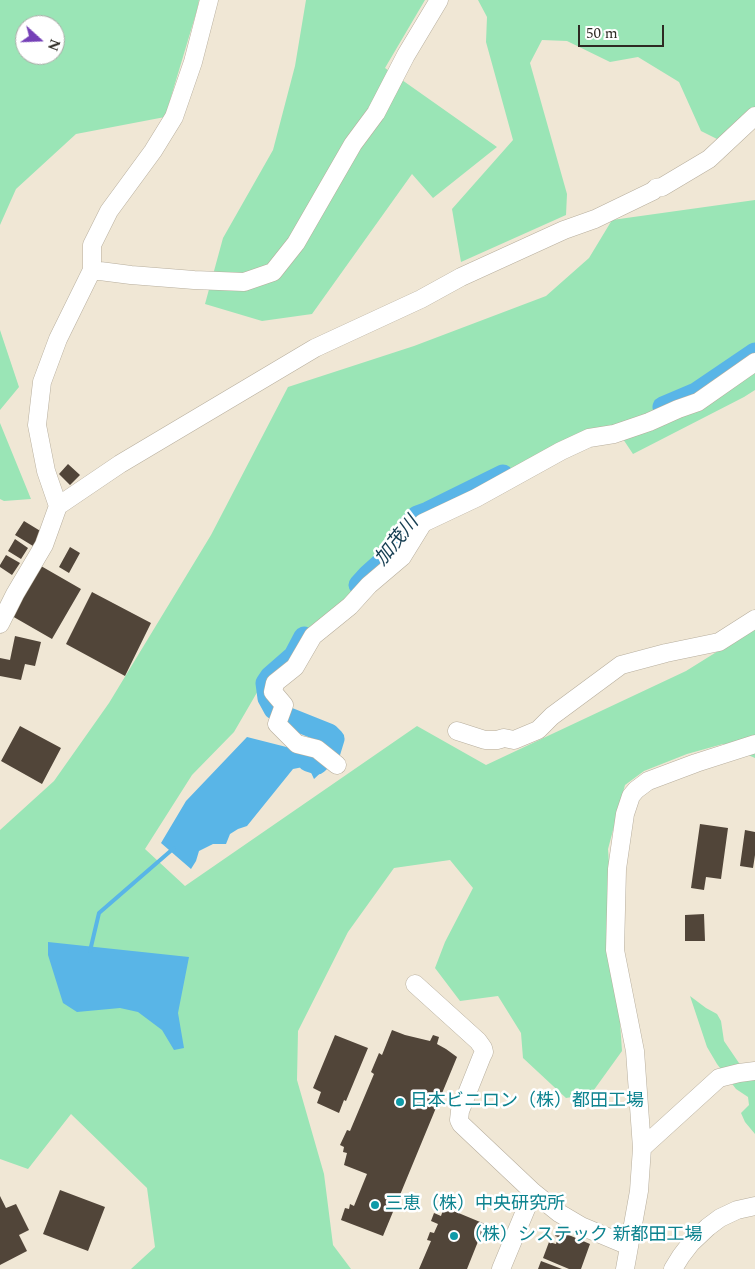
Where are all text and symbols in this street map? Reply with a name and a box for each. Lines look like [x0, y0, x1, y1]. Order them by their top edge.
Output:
north arrow [15, 15, 65, 65]
scale bar [580, 15, 666, 47]
text: 50 m [586, 22, 618, 45]
text: N [42, 36, 65, 54]
water label: 加茂川 [371, 513, 425, 571]
place label: 日本ビニロン（株）都田工場 [410, 1091, 644, 1113]
marker: 日本ビニロン（株）都田工場 [394, 1096, 406, 1108]
place label: 三恵（株）中央研究所 [385, 1194, 565, 1216]
marker: 三恵（株）中央研究所 [369, 1199, 381, 1211]
place label: （株）システック 新都田工場 [464, 1225, 702, 1247]
marker: （株）システック 新都田工場 [448, 1230, 460, 1242]

